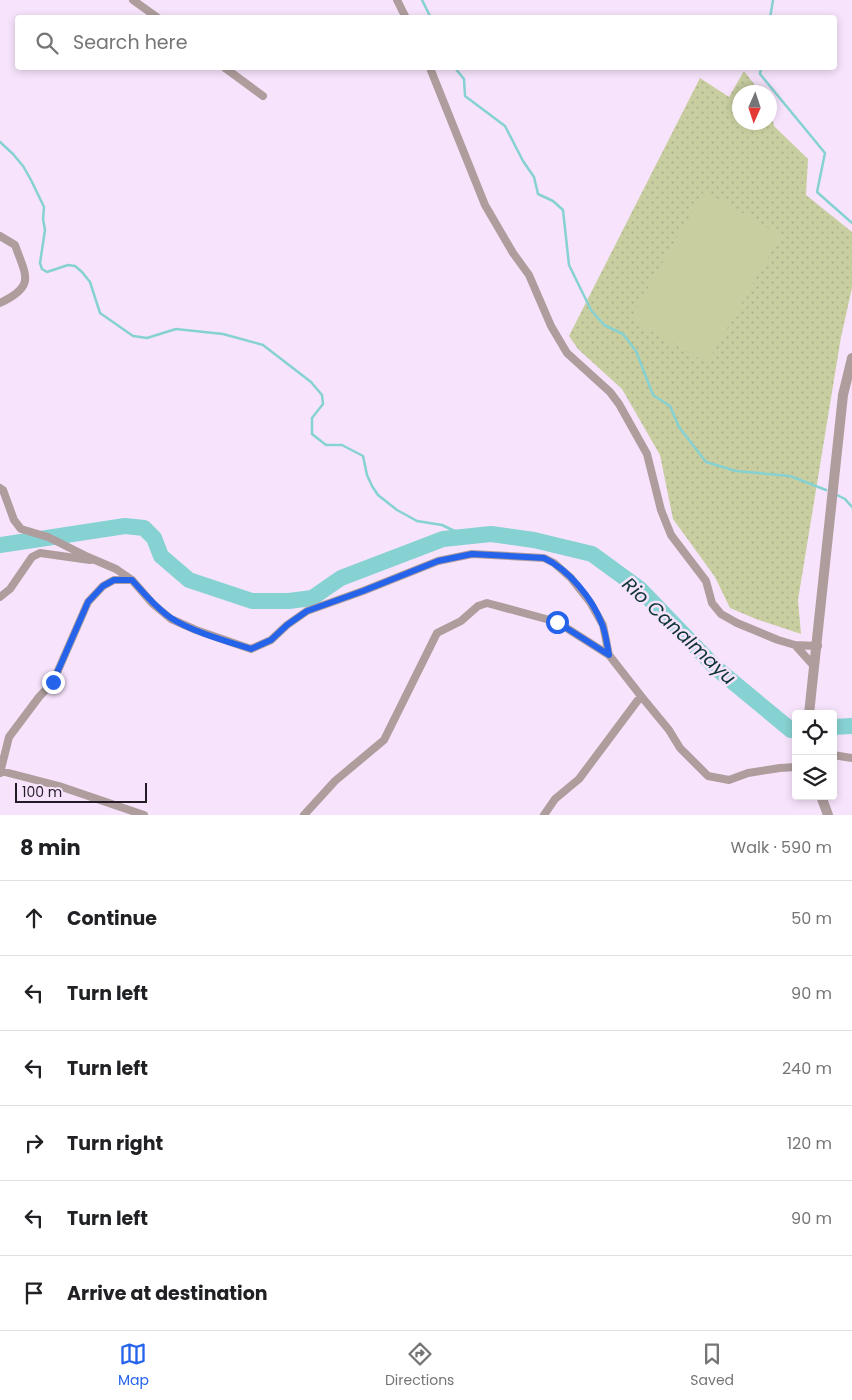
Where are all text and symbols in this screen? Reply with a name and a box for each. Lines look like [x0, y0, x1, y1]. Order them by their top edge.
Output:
search box [15, 15, 837, 70]
icon: search [33, 29, 61, 57]
text: Search here [73, 29, 187, 56]
north arrow [732, 85, 777, 130]
water label: Rio Canalmayu [616, 571, 742, 691]
route start [546, 611, 569, 634]
route end [42, 671, 65, 694]
map controls [792, 710, 837, 800]
button: locate [792, 710, 837, 755]
button: layers [792, 755, 837, 800]
scale bar [15, 780, 148, 803]
text: 100 m [22, 782, 62, 802]
text: 8 min [20, 833, 81, 862]
text: Walk · 590 m [731, 836, 832, 859]
icon: ahead [20, 904, 48, 932]
text: Continue [67, 905, 157, 932]
text: 50 m [791, 907, 832, 930]
icon: left [20, 979, 48, 1007]
text: Turn left [67, 980, 148, 1007]
text: 90 m [791, 982, 832, 1005]
icon: left [20, 1054, 48, 1082]
text: Turn left [67, 1055, 148, 1082]
text: 240 m [782, 1057, 832, 1080]
icon: right [20, 1129, 48, 1157]
text: Turn right [67, 1130, 163, 1157]
text: 120 m [787, 1132, 832, 1155]
icon: left [20, 1204, 48, 1232]
text: Turn left [67, 1205, 148, 1232]
text: 90 m [791, 1207, 832, 1230]
icon: arrive [20, 1279, 48, 1307]
text: Arrive at destination [67, 1280, 268, 1307]
tab: Map [118, 1340, 149, 1391]
tab: Directions [385, 1340, 454, 1391]
tab: Saved [690, 1340, 734, 1391]

